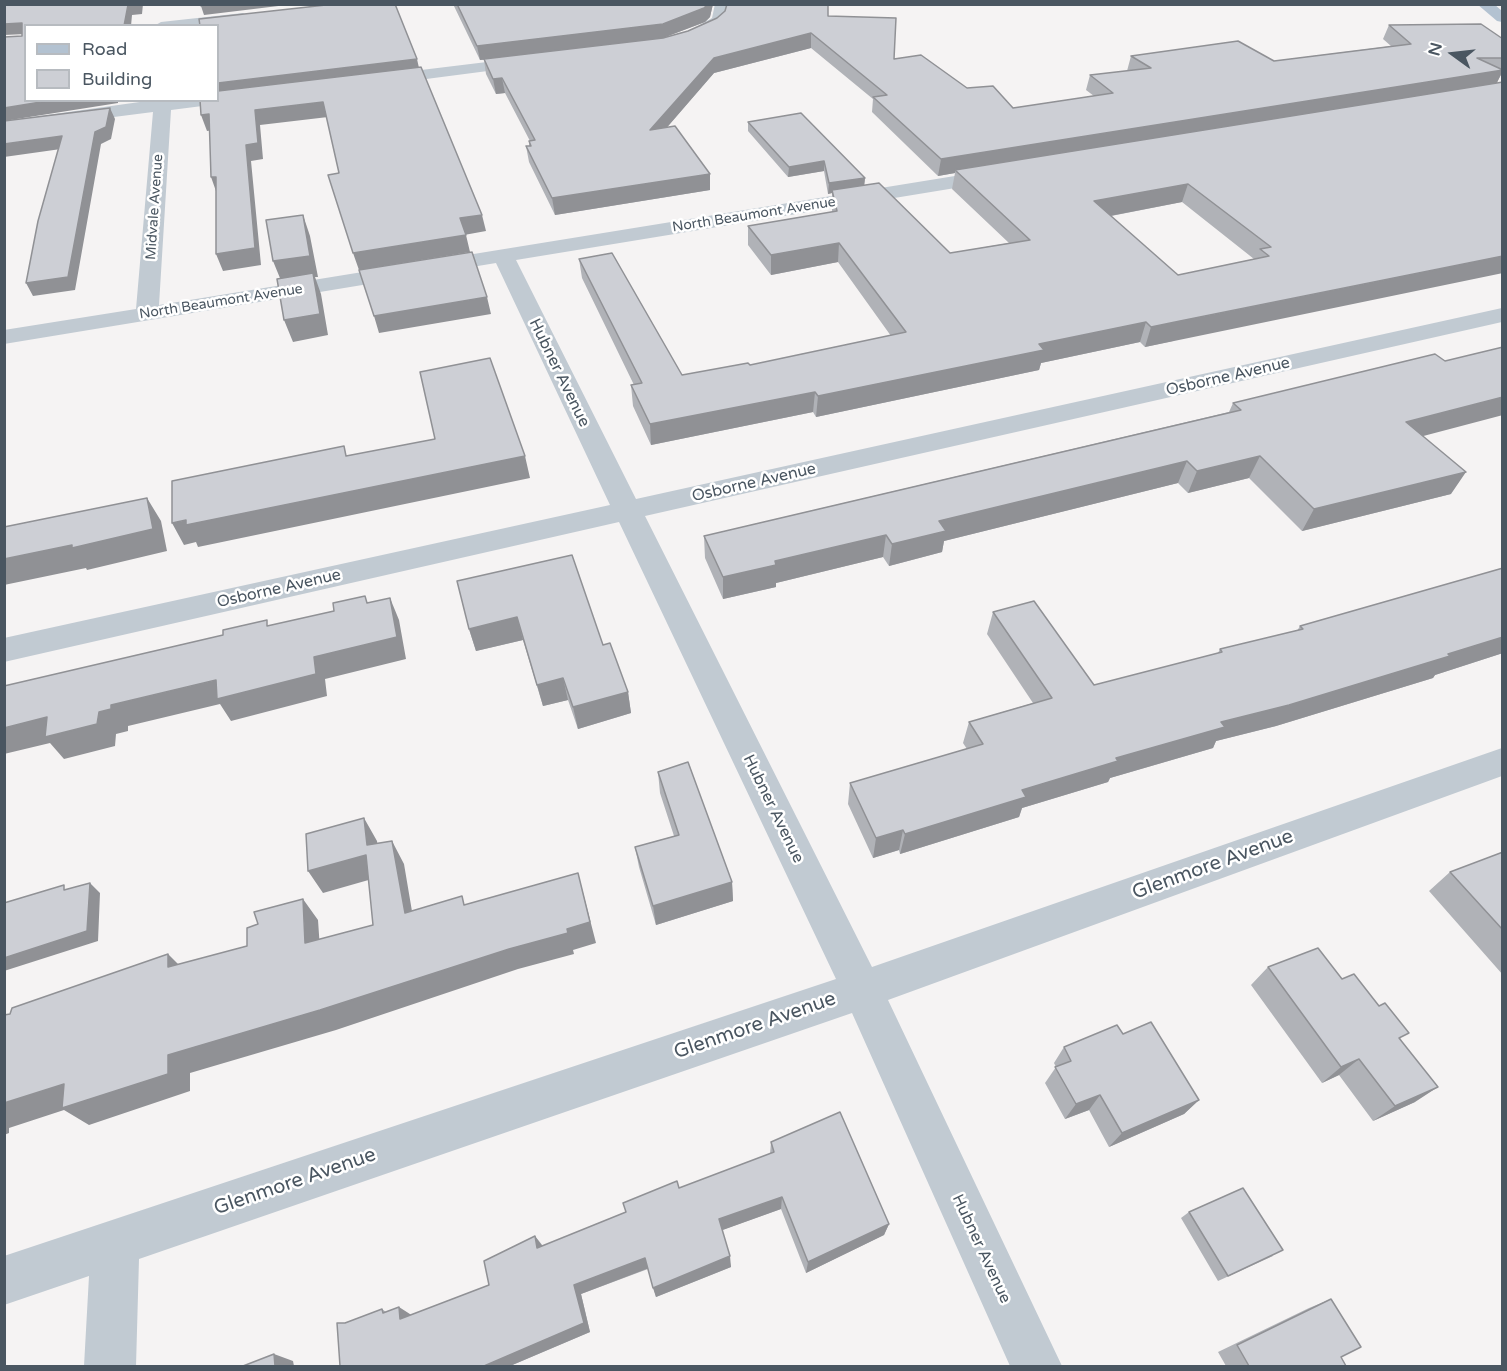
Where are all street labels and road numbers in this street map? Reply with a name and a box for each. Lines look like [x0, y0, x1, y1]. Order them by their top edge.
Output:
street label: Midvale Avenue [143, 154, 167, 260]
street label: North Beaumont Avenue [671, 194, 837, 236]
street label: North Beaumont Avenue [138, 281, 304, 323]
street label: Hubner Avenue [524, 316, 594, 430]
street label: Osborne Avenue [1164, 353, 1292, 401]
street label: Osborne Avenue [690, 459, 818, 507]
street label: Osborne Avenue [215, 565, 343, 613]
street label: Hubner Avenue [738, 752, 808, 866]
street label: Glenmore Avenue [1129, 825, 1297, 905]
street label: Glenmore Avenue [671, 987, 839, 1065]
street label: Glenmore Avenue [211, 1143, 379, 1221]
street label: Hubner Avenue [947, 1191, 1015, 1307]

